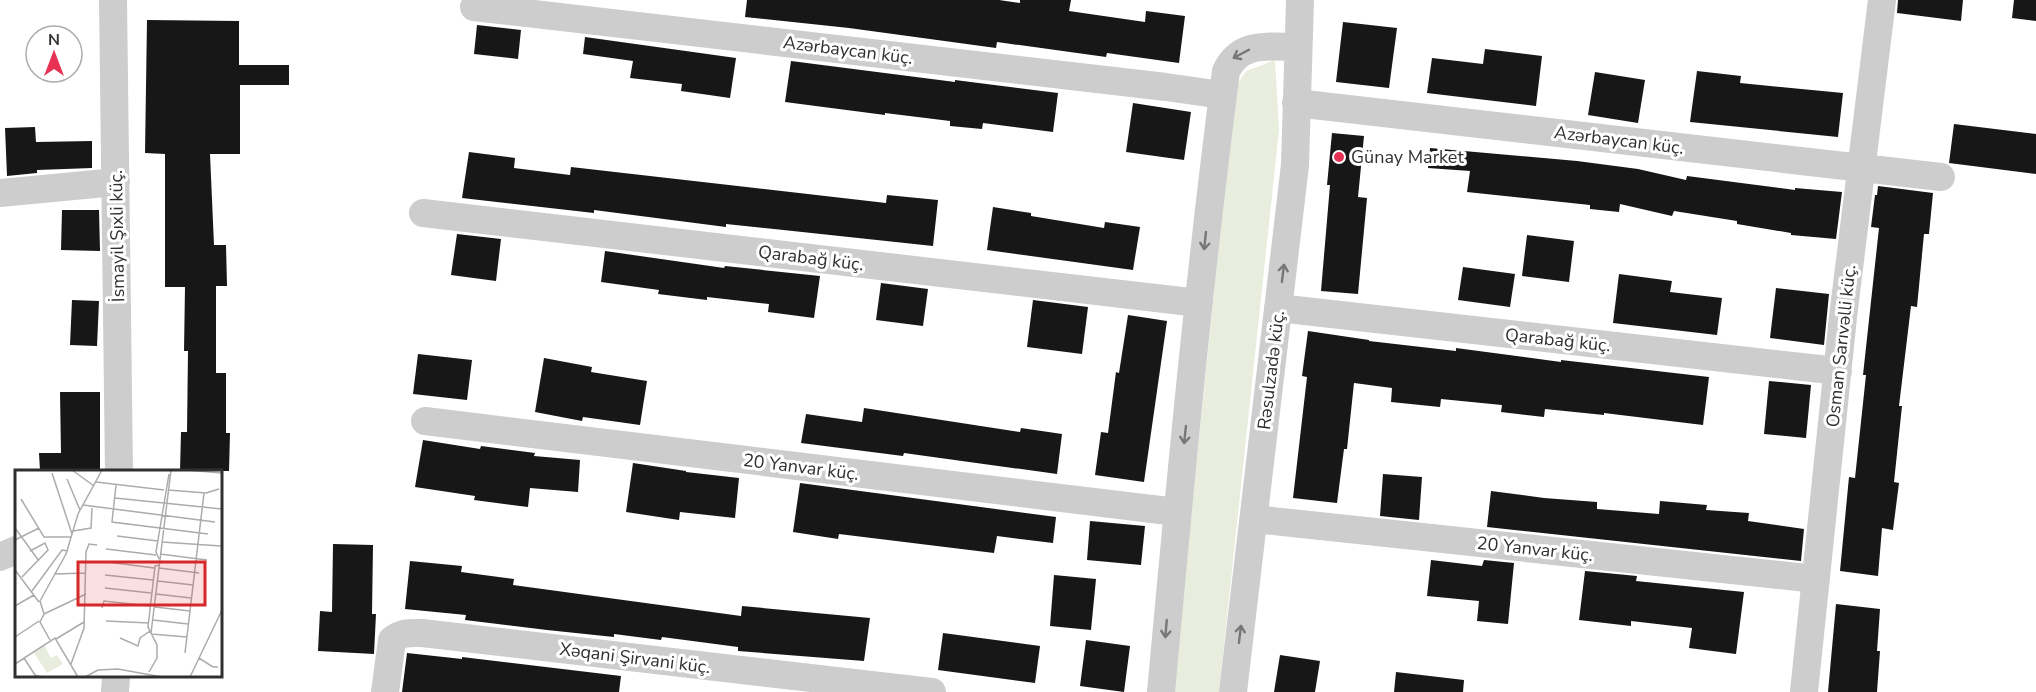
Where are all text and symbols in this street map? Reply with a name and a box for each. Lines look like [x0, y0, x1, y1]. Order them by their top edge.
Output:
north arrow [24, 24, 84, 84]
text: N [48, 29, 60, 51]
street label: Azərbaycan küç. [782, 30, 914, 70]
one-way arrow [1232, 49, 1250, 61]
street label: Azərbaycan küç. [1553, 120, 1685, 160]
place label: Günay Market [1351, 145, 1464, 169]
marker: Günay Market [1332, 150, 1346, 164]
street label: İsmayil Şıxli küç. [104, 170, 130, 302]
one-way arrow [1199, 231, 1210, 251]
street label: Qarabağ küç. [757, 240, 865, 276]
street label: Osman Sarıvəlli küç. [1821, 263, 1861, 429]
one-way arrow [1277, 264, 1288, 284]
street label: Rəsulzadə küç. [1252, 309, 1290, 431]
street label: Qarabağ küç. [1504, 323, 1612, 357]
one-way arrow [1179, 425, 1190, 444]
street label: 20 Yanvar küç. [742, 448, 860, 486]
inset map [15, 470, 222, 677]
street label: 20 Yanvar küç. [1476, 531, 1594, 567]
one-way arrow [1160, 619, 1171, 639]
one-way arrow [1235, 624, 1246, 644]
street label: Xəqani Şirvani küç. [558, 637, 712, 679]

